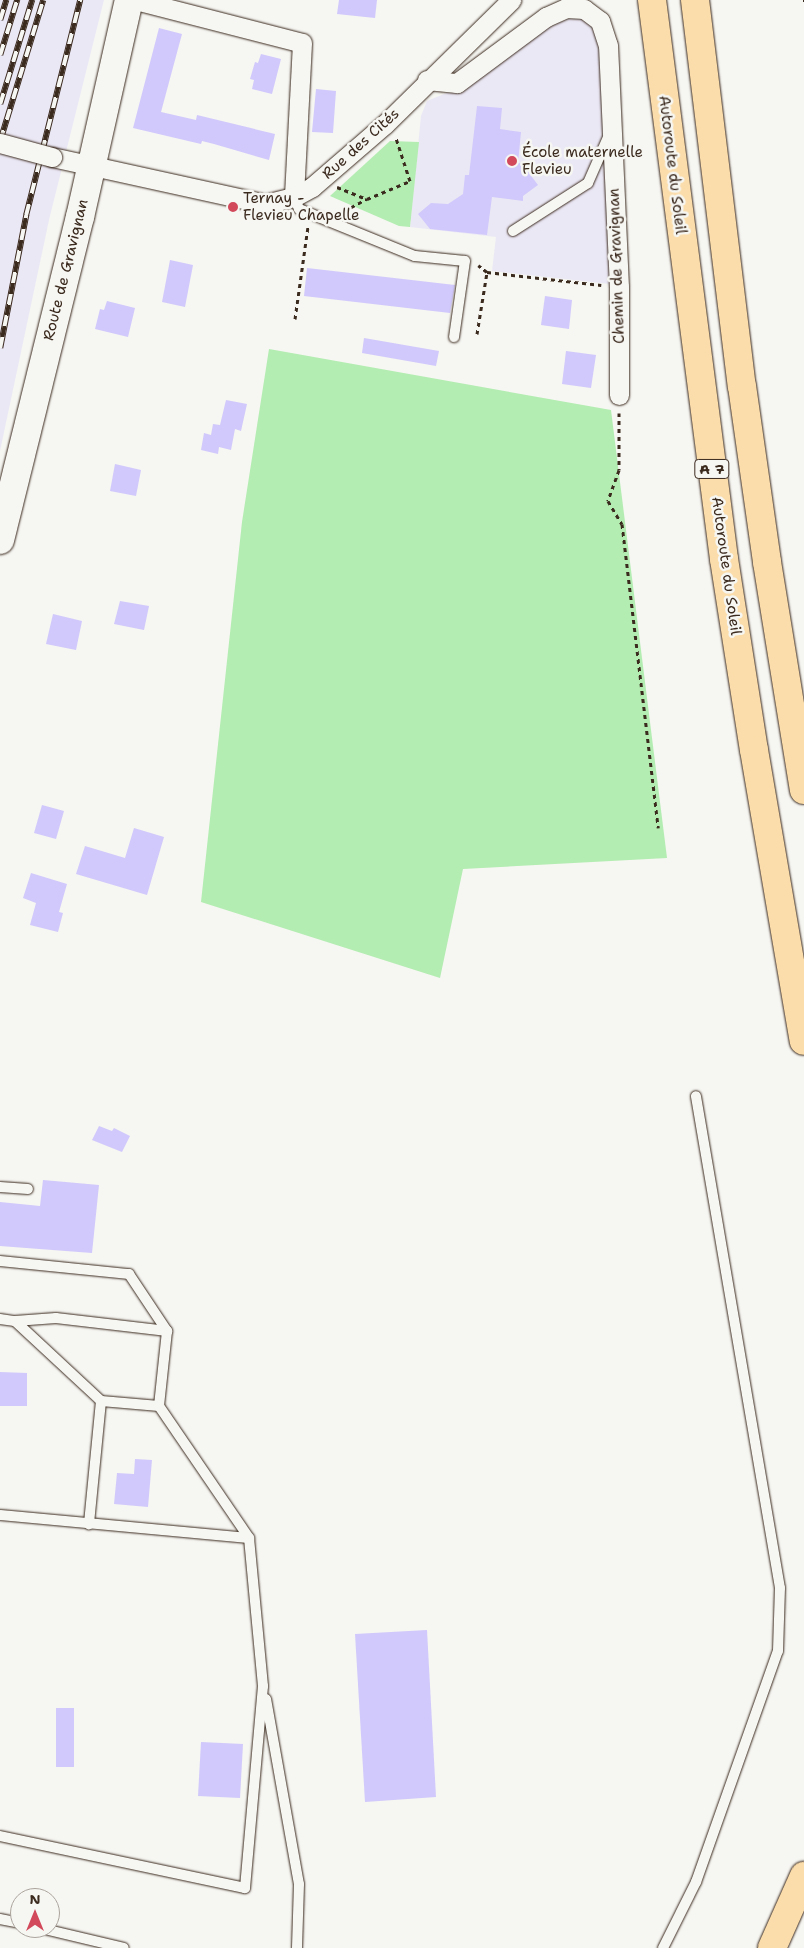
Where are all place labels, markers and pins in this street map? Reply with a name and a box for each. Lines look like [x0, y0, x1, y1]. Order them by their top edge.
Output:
place label: École maternelle Flevieu [522, 143, 643, 178]
marker: École maternelle Flevieu [506, 155, 518, 167]
place label: Ternay - Flevieu Chapelle [243, 189, 359, 224]
marker: Ternay - Flevieu Chapelle [227, 201, 239, 213]

